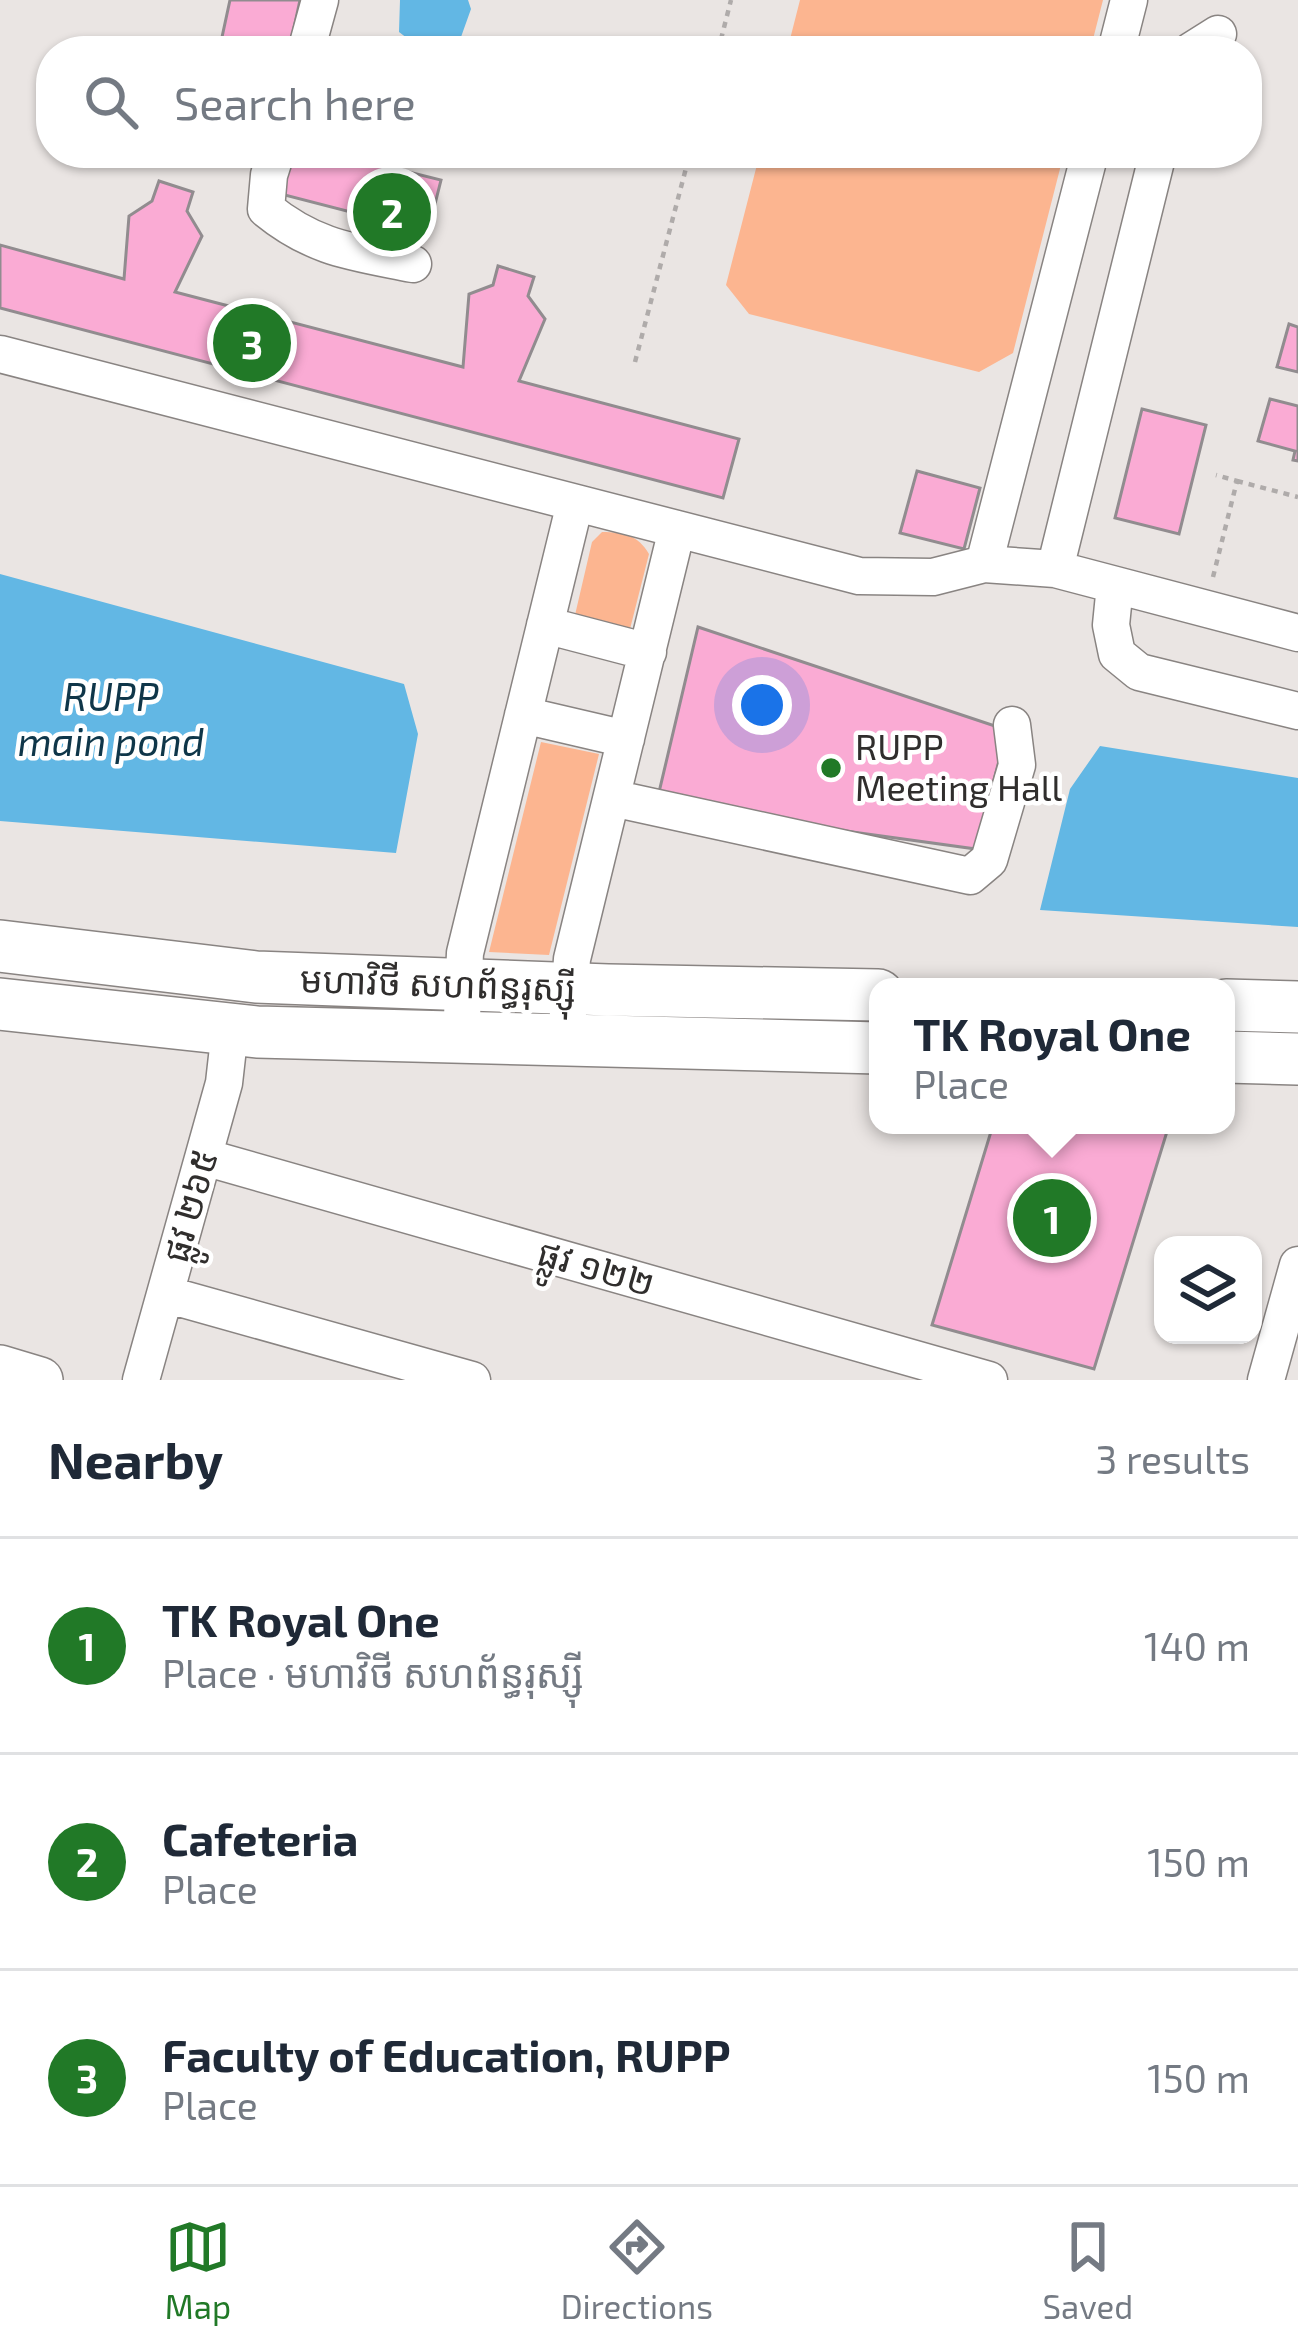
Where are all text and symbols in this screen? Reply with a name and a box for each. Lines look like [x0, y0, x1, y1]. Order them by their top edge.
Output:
search box [36, 36, 1262, 168]
icon: search [78, 69, 144, 135]
text: Search here [174, 75, 416, 129]
pin: 2 [353, 167, 431, 257]
pin: 3 [213, 298, 291, 388]
water label: RUPP main pond [18, 672, 204, 764]
your location [732, 675, 792, 735]
place label: RUPP Meeting Hall [855, 724, 1062, 808]
marker: RUPP Meeting Hall [818, 755, 844, 781]
street label: មហាវិថី សហព័ន្ធរុស្ស៊ី [299, 956, 577, 1020]
popup [869, 978, 1235, 1134]
text: TK Royal One [913, 1006, 1191, 1060]
text: Place [913, 1060, 1009, 1107]
street label: ផ្លូវ ២៦៥ [152, 1144, 237, 1270]
pin: 1 [1013, 1173, 1091, 1263]
street label: ផ្លូវ ១២២ [529, 1229, 660, 1316]
map controls [1154, 1236, 1262, 1344]
button: layers [1154, 1236, 1262, 1344]
text: Nearby [48, 1428, 223, 1489]
text: 3 results [1096, 1435, 1250, 1482]
text: TK Royal One [162, 1592, 440, 1646]
text: 1 [79, 1622, 95, 1669]
text: 140 m [1144, 1622, 1250, 1669]
text: Place · មហាវិថី សហព័ន្ធរុស្ស៊ី [162, 1649, 584, 1696]
text: Cafeteria [162, 1811, 359, 1865]
text: 2 [76, 1838, 98, 1885]
text: 150 m [1147, 1838, 1250, 1885]
text: Place [162, 1865, 258, 1912]
text: Faculty of Education, RUPP [162, 2027, 731, 2081]
text: 3 [76, 2054, 98, 2101]
text: 150 m [1147, 2054, 1250, 2101]
text: Place [162, 2081, 258, 2128]
tab: Map [165, 2214, 231, 2326]
tab: Directions [561, 2214, 713, 2326]
tab: Saved [1043, 2214, 1133, 2326]

